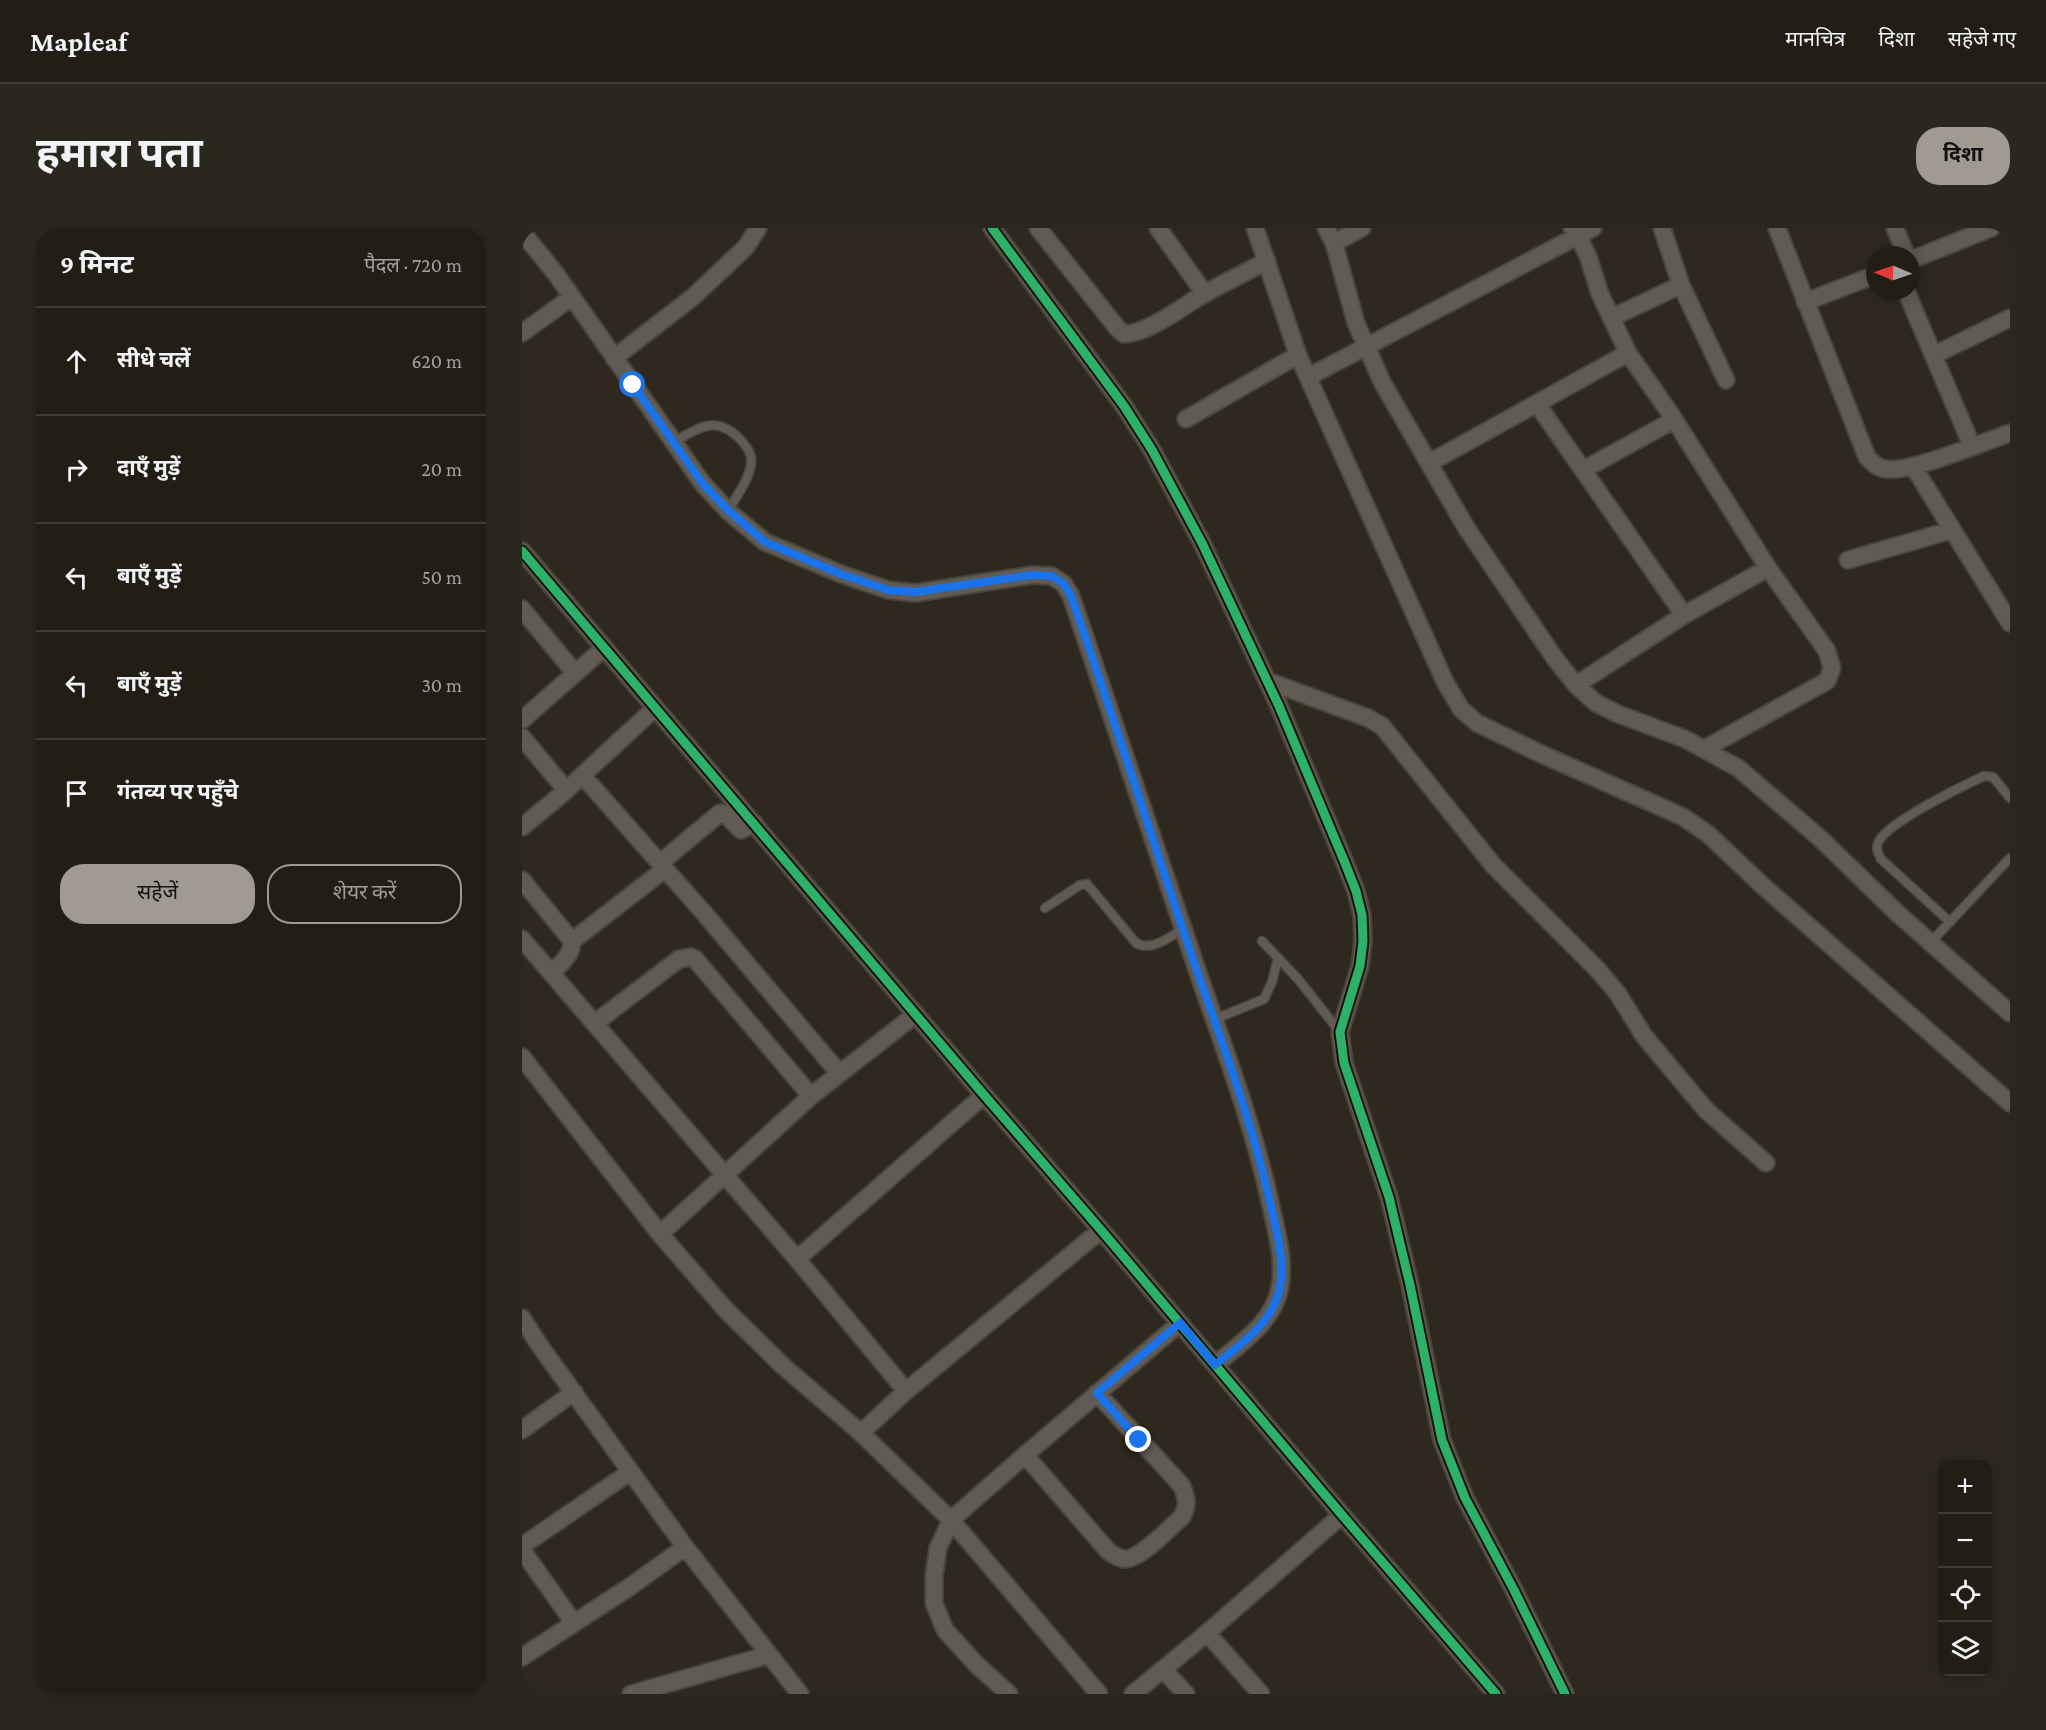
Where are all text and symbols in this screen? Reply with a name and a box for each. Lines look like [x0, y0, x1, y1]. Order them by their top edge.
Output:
text: Mapleaf [30, 26, 127, 57]
text: मानचित्र [1785, 27, 1845, 51]
text: दिशा [1878, 27, 1915, 51]
text: सहेजे गए [1948, 27, 2016, 51]
button: दिशा [1916, 127, 2010, 185]
text: हमारा पता [36, 129, 203, 176]
north arrow [1866, 246, 1920, 300]
text: 9 मिनट [60, 250, 134, 279]
text: पैदल · 720 m [364, 254, 462, 276]
icon: ahead [60, 345, 93, 378]
text: सीधे चलें [117, 347, 191, 372]
text: 620 m [412, 350, 462, 372]
route start [619, 371, 645, 397]
icon: right [60, 453, 93, 486]
text: दाएँ मुड़ें [117, 455, 180, 480]
text: 20 m [421, 458, 462, 480]
icon: left [60, 561, 93, 594]
text: बाएँ मुड़ें [117, 563, 182, 588]
text: 50 m [421, 566, 462, 588]
icon: left [60, 669, 93, 702]
text: बाएँ मुड़ें [117, 671, 182, 696]
text: 30 m [421, 674, 462, 696]
icon: arrive [60, 777, 93, 810]
text: गंतव्य पर पहुँचे [117, 779, 239, 804]
button: सहेजें [60, 864, 255, 924]
button: शेयर करें [267, 864, 462, 924]
route end [1125, 1426, 1151, 1452]
map controls [1938, 1460, 1992, 1676]
button: + [1938, 1460, 1992, 1514]
button: − [1938, 1514, 1992, 1568]
button: locate [1938, 1568, 1992, 1622]
button: layers [1938, 1622, 1992, 1676]

